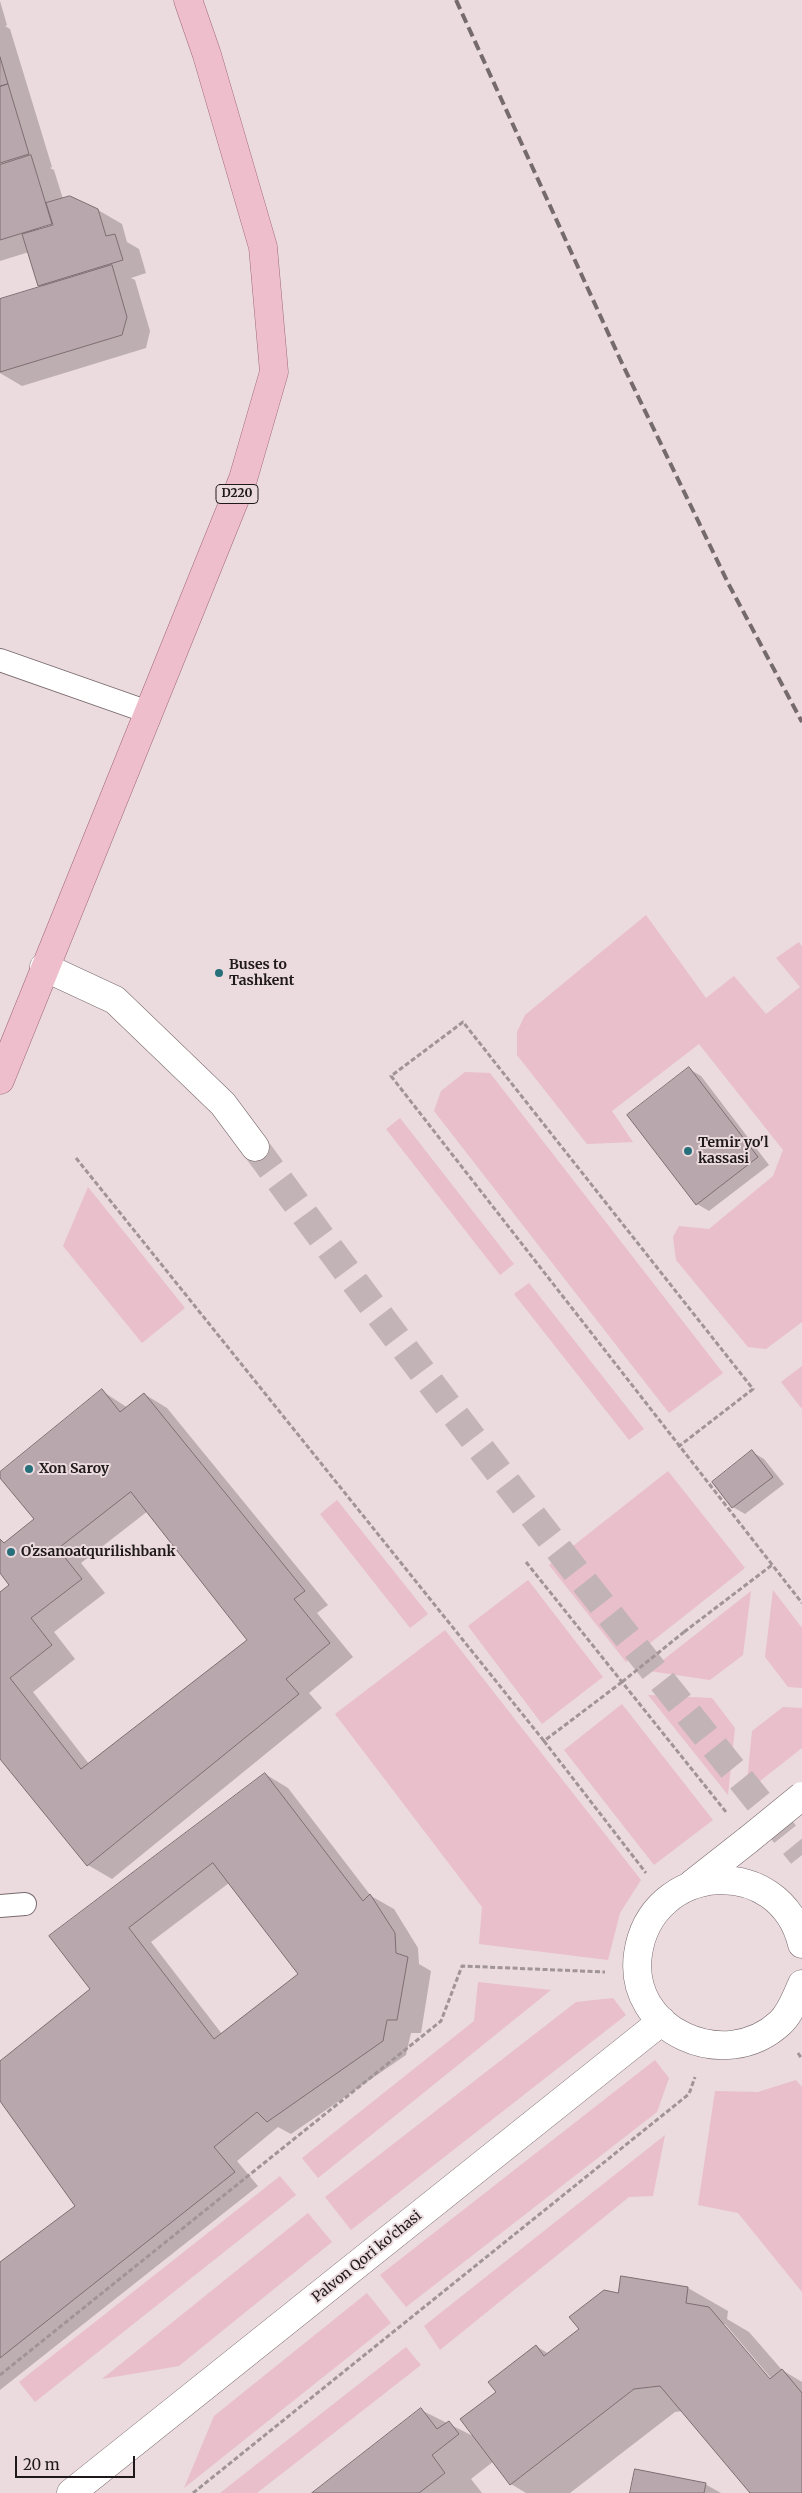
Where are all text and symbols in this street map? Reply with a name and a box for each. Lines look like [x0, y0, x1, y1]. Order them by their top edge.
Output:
road number: D220 [216, 484, 258, 504]
place label: Buses to Tashkent [229, 957, 294, 990]
marker: Buses to Tashkent [213, 967, 225, 979]
place label: Temir yo'l kassasi [698, 1135, 769, 1168]
marker: Temir yo'l kassasi [682, 1145, 694, 1157]
place label: Xon Saroy [39, 1461, 109, 1477]
marker: Xon Saroy [23, 1463, 35, 1475]
place label: Oʻzsanoatqurilishbank [21, 1544, 176, 1560]
marker: Oʻzsanoatqurilishbank [5, 1546, 17, 1558]
street label: Palvon Qori ko'chasi [309, 2208, 425, 2306]
scale bar [18, 2446, 138, 2478]
text: 20 m [23, 2455, 60, 2474]

